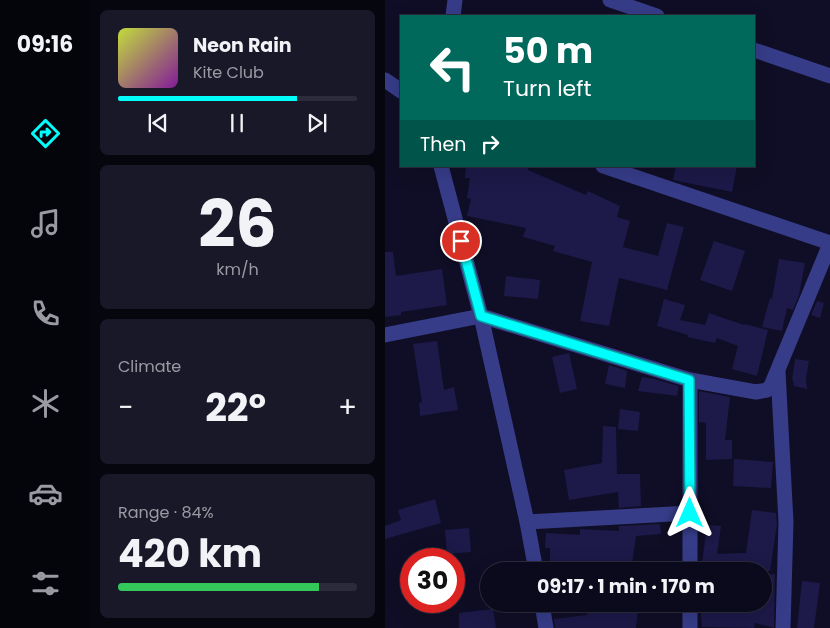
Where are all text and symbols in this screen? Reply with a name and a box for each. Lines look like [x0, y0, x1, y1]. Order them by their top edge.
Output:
text: 50 m [503, 26, 593, 75]
text: 09:16 [17, 29, 73, 60]
text: Neon Rain [193, 32, 292, 59]
icon: left [420, 35, 485, 100]
text: Kite Club [193, 61, 264, 84]
text: Turn left [503, 73, 591, 104]
icon: previous [144, 109, 172, 137]
icon: pause [223, 109, 251, 137]
icon: next [303, 109, 331, 137]
icon: directions [28, 116, 63, 151]
icon: right [476, 130, 504, 158]
text: Then [420, 131, 466, 158]
text: 26 [198, 179, 277, 270]
icon: music [28, 206, 63, 241]
pin [440, 220, 482, 262]
icon: arrive [447, 227, 475, 255]
text: km/h [216, 258, 259, 281]
icon: phone [28, 296, 63, 331]
text: Climate [118, 355, 181, 378]
text: 22° [205, 381, 266, 434]
icon: climate [28, 386, 63, 421]
text: − [118, 388, 133, 427]
text: + [338, 388, 357, 427]
icon: car [28, 476, 63, 511]
position arrow [663, 486, 715, 538]
text: Range · 84% [118, 501, 214, 524]
text: 420 km [118, 527, 262, 580]
speed limit sign: 30 [400, 548, 465, 613]
icon: filters [28, 566, 63, 601]
text: 09:17 · 1 min · 170 m [537, 573, 715, 600]

